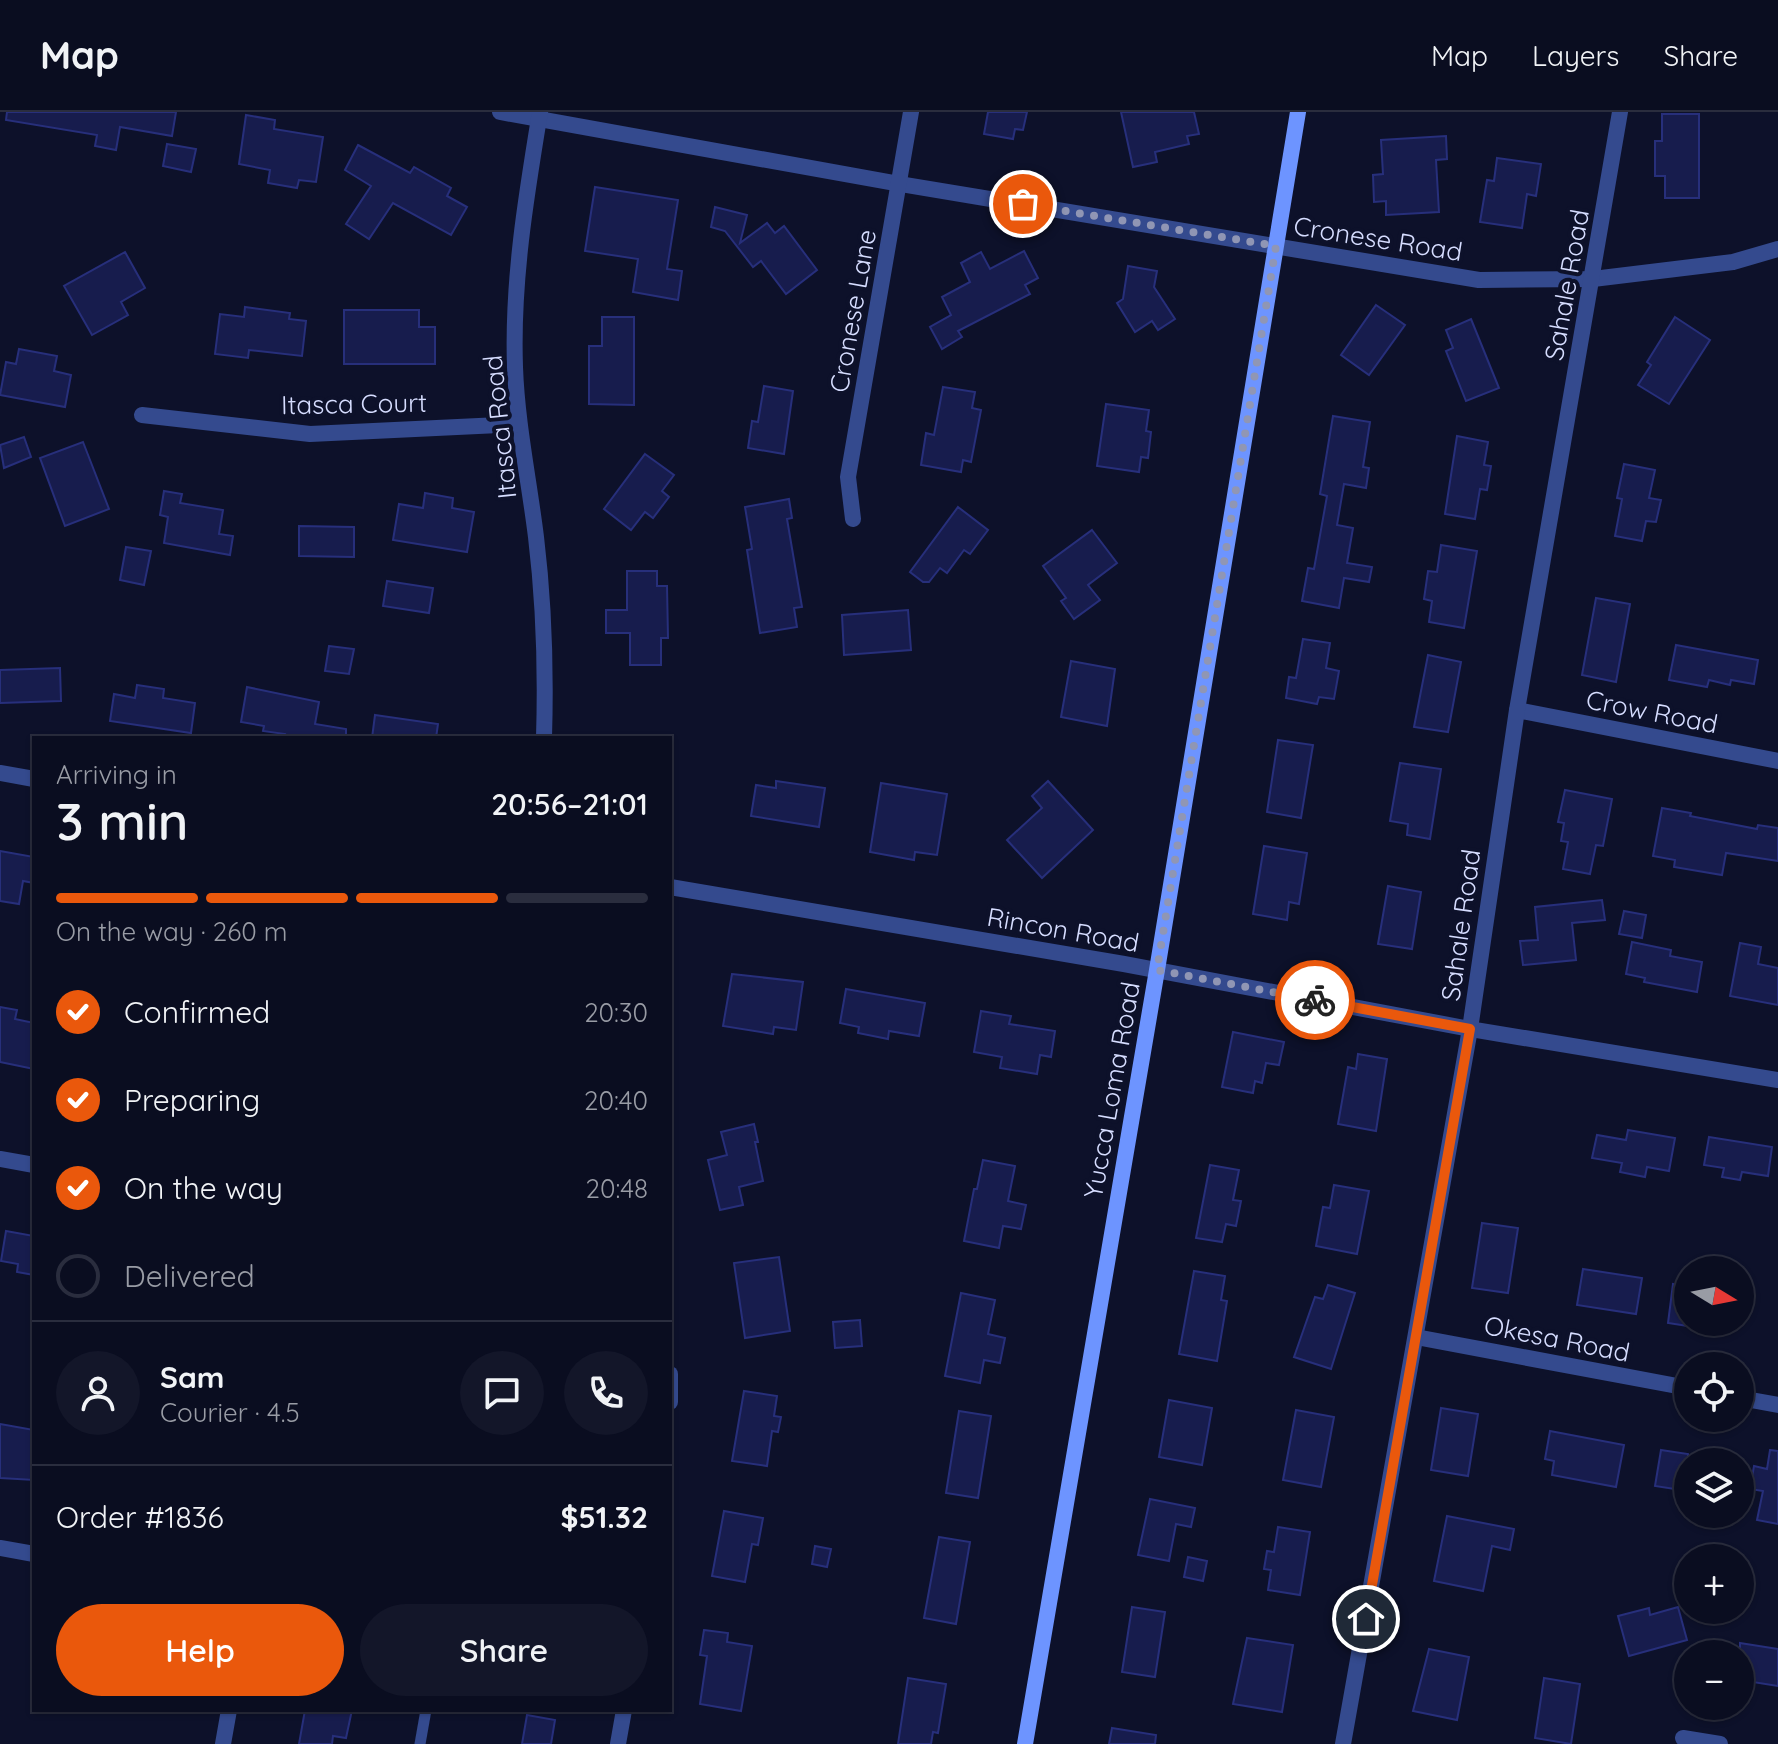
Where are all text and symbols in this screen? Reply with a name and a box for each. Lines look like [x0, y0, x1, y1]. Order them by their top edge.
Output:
text: Map [40, 31, 119, 79]
text: Map [1431, 38, 1488, 73]
text: Layers [1532, 38, 1619, 73]
text: Share [1663, 38, 1738, 73]
pin [989, 170, 1057, 238]
icon: bag [1001, 182, 1045, 226]
street label: Sahale Road [1537, 207, 1596, 363]
street label: Cronese Road [1291, 209, 1465, 268]
street label: Cronese Lane [822, 227, 883, 395]
street label: Itasca Road [476, 354, 523, 500]
street label: Itasca Court [281, 386, 427, 421]
street label: Crow Road [1584, 683, 1721, 740]
text: Arriving in [56, 758, 177, 791]
text: 20:56–21:01 [491, 785, 648, 823]
text: 3 min [56, 788, 189, 853]
street label: Sahale Road [1434, 847, 1487, 1003]
street label: Rincon Road [984, 900, 1142, 959]
text: On the way · 260 m [56, 915, 288, 948]
courier [1275, 960, 1355, 1040]
icon: bike [1293, 978, 1337, 1022]
street label: Yucca Loma Road [1076, 979, 1147, 1201]
icon: check [56, 990, 100, 1034]
text: Confirmed [124, 993, 270, 1031]
text: 20:30 [584, 996, 648, 1029]
icon: check [56, 1078, 100, 1122]
text: Preparing [124, 1081, 260, 1119]
text: 20:40 [584, 1084, 648, 1117]
icon: check [56, 1166, 100, 1210]
text: On the way [124, 1169, 283, 1207]
text: 20:48 [586, 1172, 648, 1205]
north arrow [1674, 1256, 1754, 1336]
map controls [1674, 1256, 1754, 1720]
text: Delivered [124, 1257, 255, 1295]
street label: Okesa Road [1481, 1308, 1633, 1369]
button: person [56, 1351, 140, 1435]
button: chat [460, 1351, 544, 1435]
button: phone [564, 1351, 648, 1435]
button: locate [1674, 1352, 1754, 1432]
text: Sam [160, 1358, 224, 1396]
text: Courier · 4.5 [160, 1396, 300, 1429]
button: layers [1674, 1448, 1754, 1528]
text: Order #1836 [56, 1498, 224, 1536]
text: $51.32 [560, 1498, 648, 1536]
button: + [1674, 1544, 1754, 1624]
pin [1332, 1585, 1400, 1653]
icon: home [1344, 1597, 1388, 1641]
button: Help [56, 1604, 344, 1696]
button: Share [360, 1604, 648, 1696]
button: − [1674, 1640, 1754, 1720]

